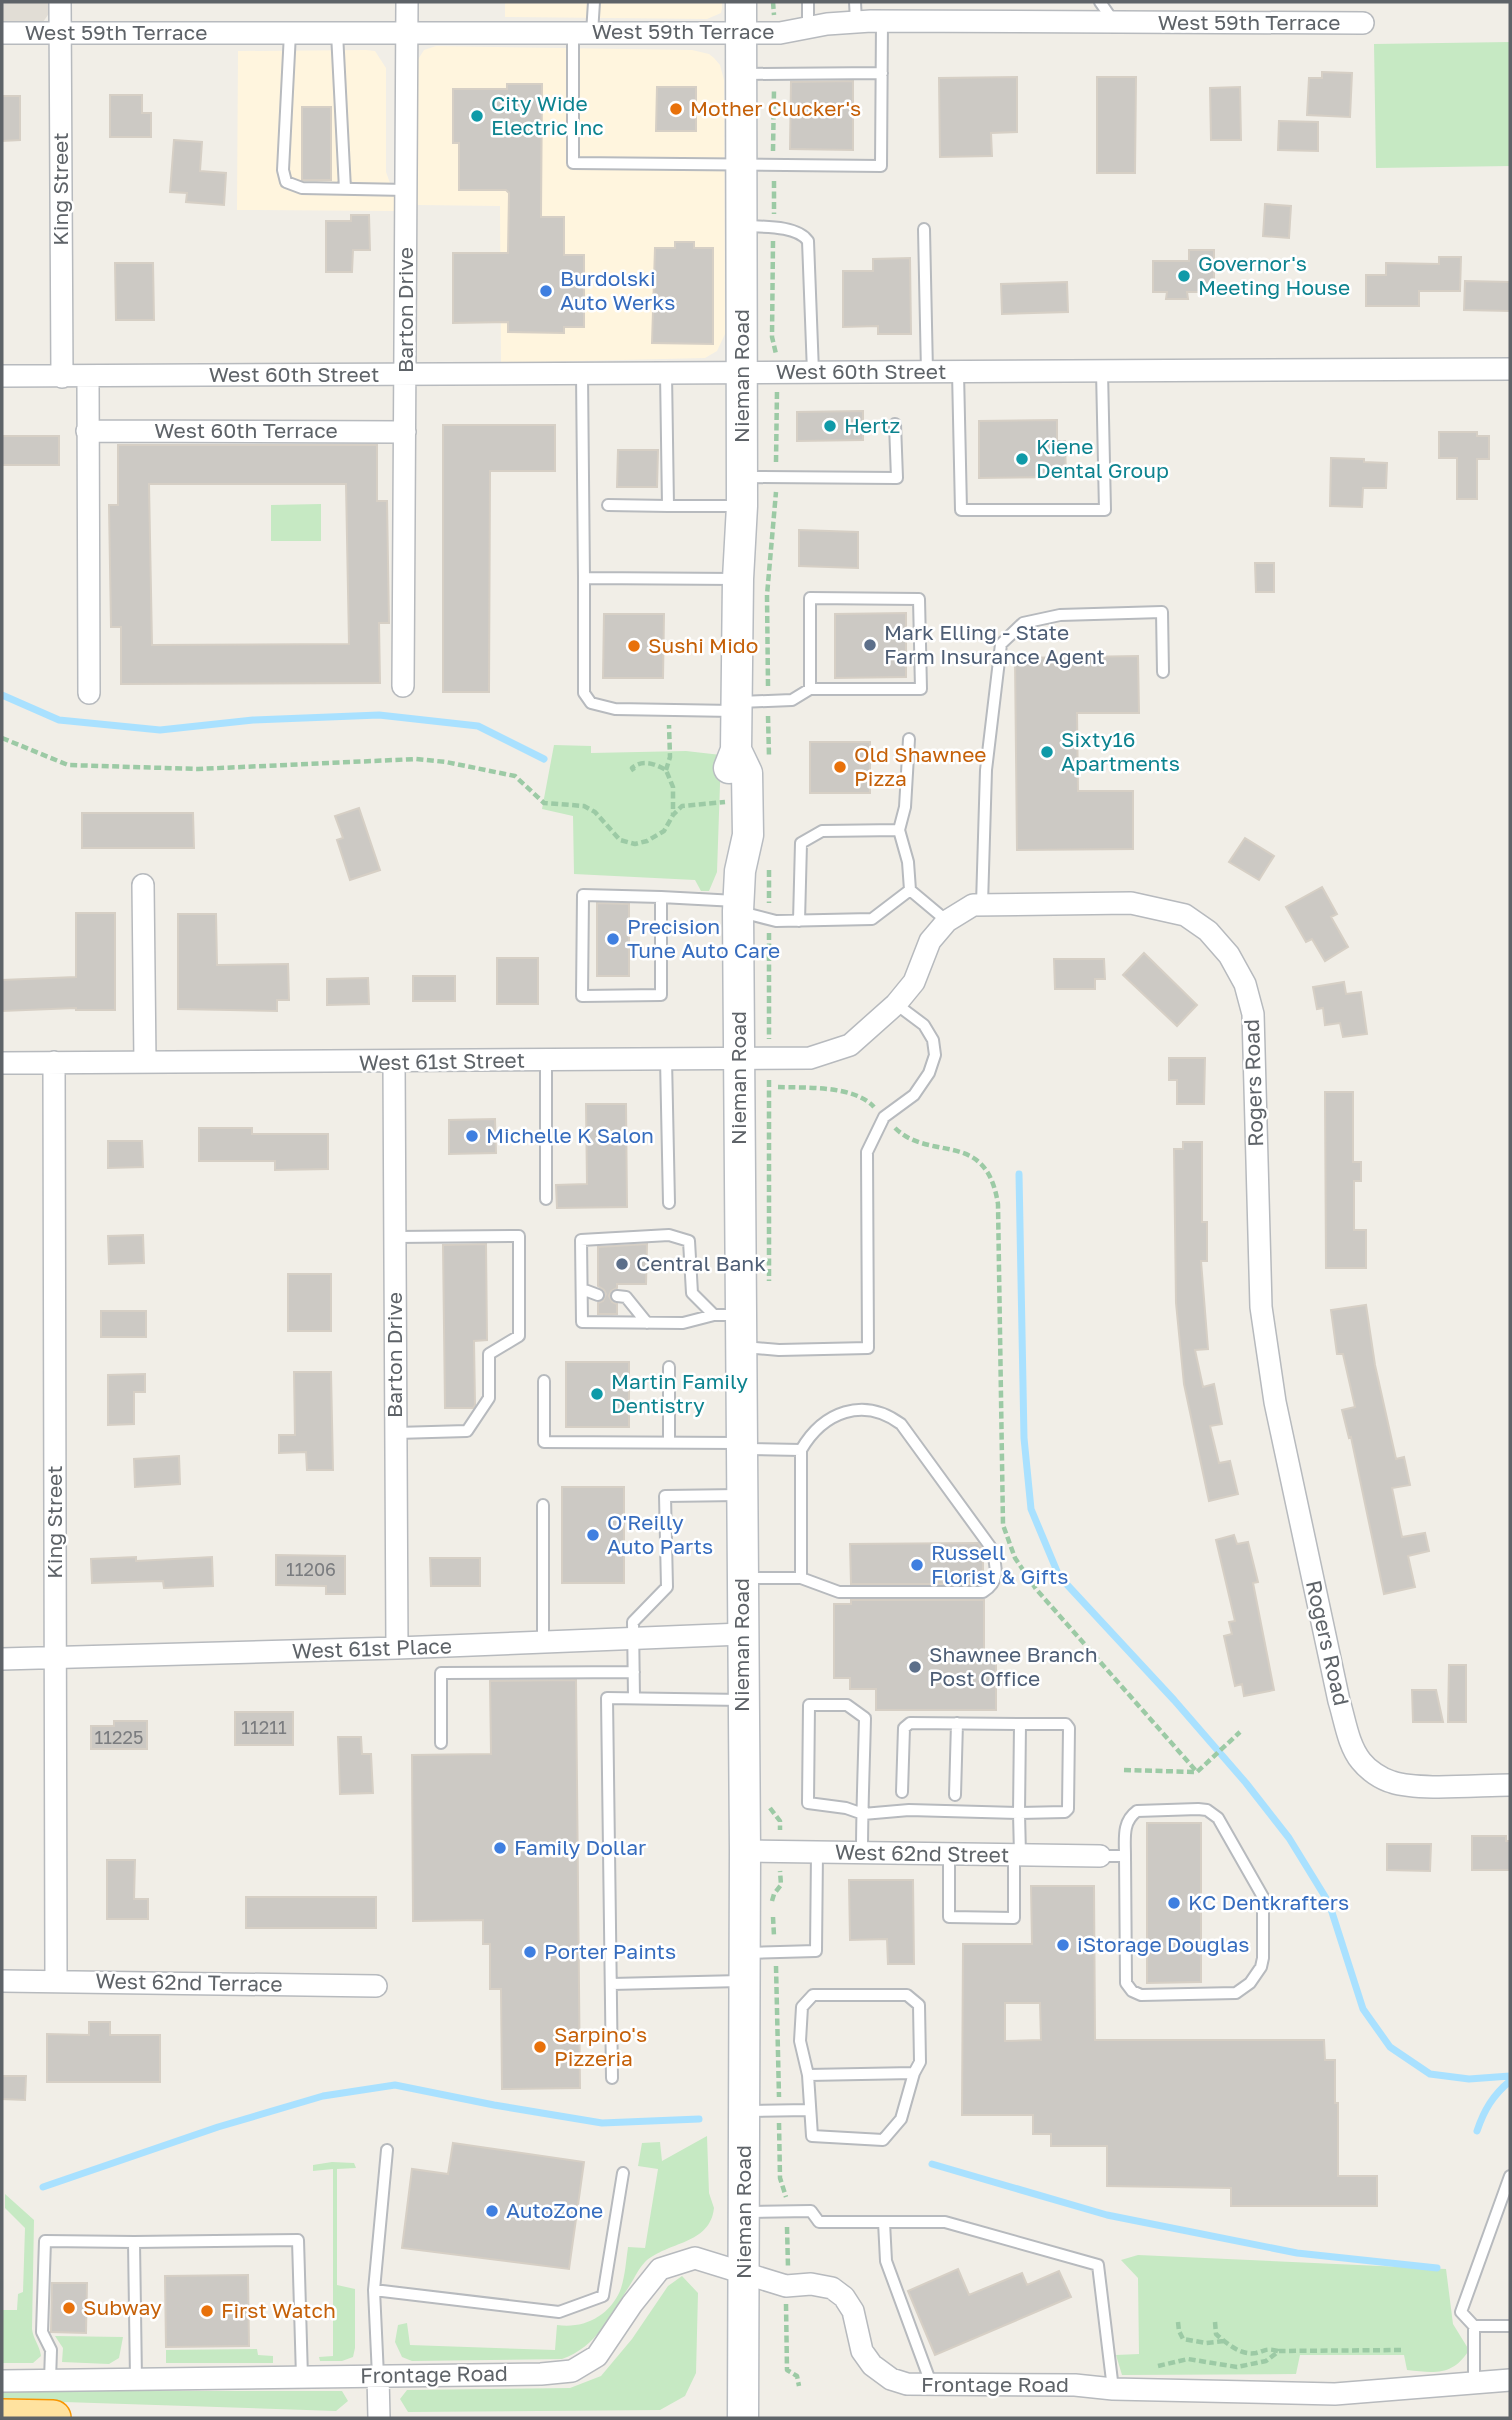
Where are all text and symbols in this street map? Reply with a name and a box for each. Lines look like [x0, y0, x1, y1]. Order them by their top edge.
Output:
street label: West 59th Terrace [1158, 9, 1340, 35]
street label: West 59th Terrace [592, 18, 774, 44]
street label: West 59th Terrace [25, 19, 207, 45]
place label: City Wide Electric Inc [491, 90, 604, 140]
place label: Mother Clucker's [690, 95, 861, 121]
marker: Mother Clucker's [668, 101, 684, 117]
marker: City Wide Electric Inc [469, 108, 485, 124]
street label: King Street [47, 132, 73, 246]
street label: Barton Drive [392, 247, 418, 373]
place label: Governor's Meeting House [1198, 250, 1350, 300]
place label: Burdolski Auto Werks [560, 265, 675, 315]
marker: Governor's Meeting House [1176, 268, 1192, 284]
marker: Burdolski Auto Werks [538, 283, 554, 299]
street label: Nieman Road [728, 309, 754, 443]
street label: West 60th Street [776, 358, 946, 384]
street label: West 60th Street [209, 361, 379, 387]
place label: Hertz [844, 412, 900, 438]
street label: West 60th Terrace [154, 417, 338, 443]
marker: Hertz [822, 418, 838, 434]
place label: Kiene Dental Group [1036, 433, 1169, 483]
marker: Kiene Dental Group [1014, 451, 1030, 467]
place label: Mark Elling - State Farm Insurance Agent [884, 619, 1105, 669]
place label: Sushi Mido [648, 632, 758, 658]
marker: Mark Elling - State Farm Insurance Agent [862, 637, 878, 653]
marker: Sushi Mido [626, 638, 642, 654]
place label: Sixty16 Apartments [1061, 726, 1180, 776]
place label: Old Shawnee Pizza [854, 741, 987, 791]
marker: Sixty16 Apartments [1039, 744, 1055, 760]
marker: Old Shawnee Pizza [832, 759, 848, 775]
place label: Precision Tune Auto Care [627, 913, 780, 963]
marker: Precision Tune Auto Care [605, 931, 621, 947]
street label: Nieman Road [725, 1011, 751, 1145]
street label: Rogers Road [1238, 1019, 1268, 1147]
street label: West 61st Street [359, 1047, 525, 1075]
place label: Michelle K Salon [486, 1122, 654, 1148]
marker: Michelle K Salon [464, 1128, 480, 1144]
place label: Central Bank [636, 1250, 766, 1276]
marker: Central Bank [614, 1256, 630, 1272]
street label: Barton Drive [381, 1292, 407, 1418]
place label: Martin Family Dentistry [611, 1368, 748, 1418]
marker: Martin Family Dentistry [589, 1386, 605, 1402]
street label: King Street [41, 1465, 67, 1579]
place label: O'Reilly Auto Parts [607, 1509, 713, 1559]
marker: O'Reilly Auto Parts [585, 1527, 601, 1543]
place label: Russell Florist & Gifts [931, 1539, 1068, 1589]
marker: Russell Florist & Gifts [909, 1557, 925, 1573]
house number: 11206 [286, 1558, 336, 1580]
street label: Nieman Road [728, 1578, 754, 1712]
street label: Rogers Road [1301, 1578, 1355, 1708]
street label: West 61st Place [292, 1632, 452, 1664]
place label: Shawnee Branch Post Office [929, 1641, 1098, 1691]
marker: Shawnee Branch Post Office [907, 1659, 923, 1675]
house number: 11211 [241, 1716, 287, 1738]
house number: 11225 [95, 1726, 143, 1748]
place label: Family Dollar [514, 1834, 646, 1860]
street label: West 62nd Street [835, 1838, 1009, 1868]
marker: Family Dollar [492, 1840, 508, 1856]
place label: KC Dentkrafters [1188, 1889, 1349, 1915]
marker: KC Dentkrafters [1166, 1895, 1182, 1911]
place label: iStorage Douglas [1077, 1931, 1249, 1957]
marker: iStorage Douglas [1055, 1937, 1071, 1953]
place label: Porter Paints [544, 1938, 676, 1964]
marker: Porter Paints [522, 1944, 538, 1960]
street label: West 62nd Terrace [95, 1967, 283, 1997]
place label: Sarpino's Pizzeria [554, 2021, 647, 2071]
marker: Sarpino's Pizzeria [532, 2039, 548, 2055]
street label: Nieman Road [730, 2145, 756, 2279]
place label: AutoZone [506, 2197, 603, 2223]
marker: AutoZone [484, 2203, 500, 2219]
place label: Subway [83, 2294, 162, 2320]
place label: First Watch [221, 2297, 336, 2323]
marker: Subway [61, 2300, 77, 2316]
marker: First Watch [199, 2303, 215, 2319]
street label: Frontage Road [360, 2360, 508, 2388]
street label: Frontage Road [921, 2371, 1069, 2397]

